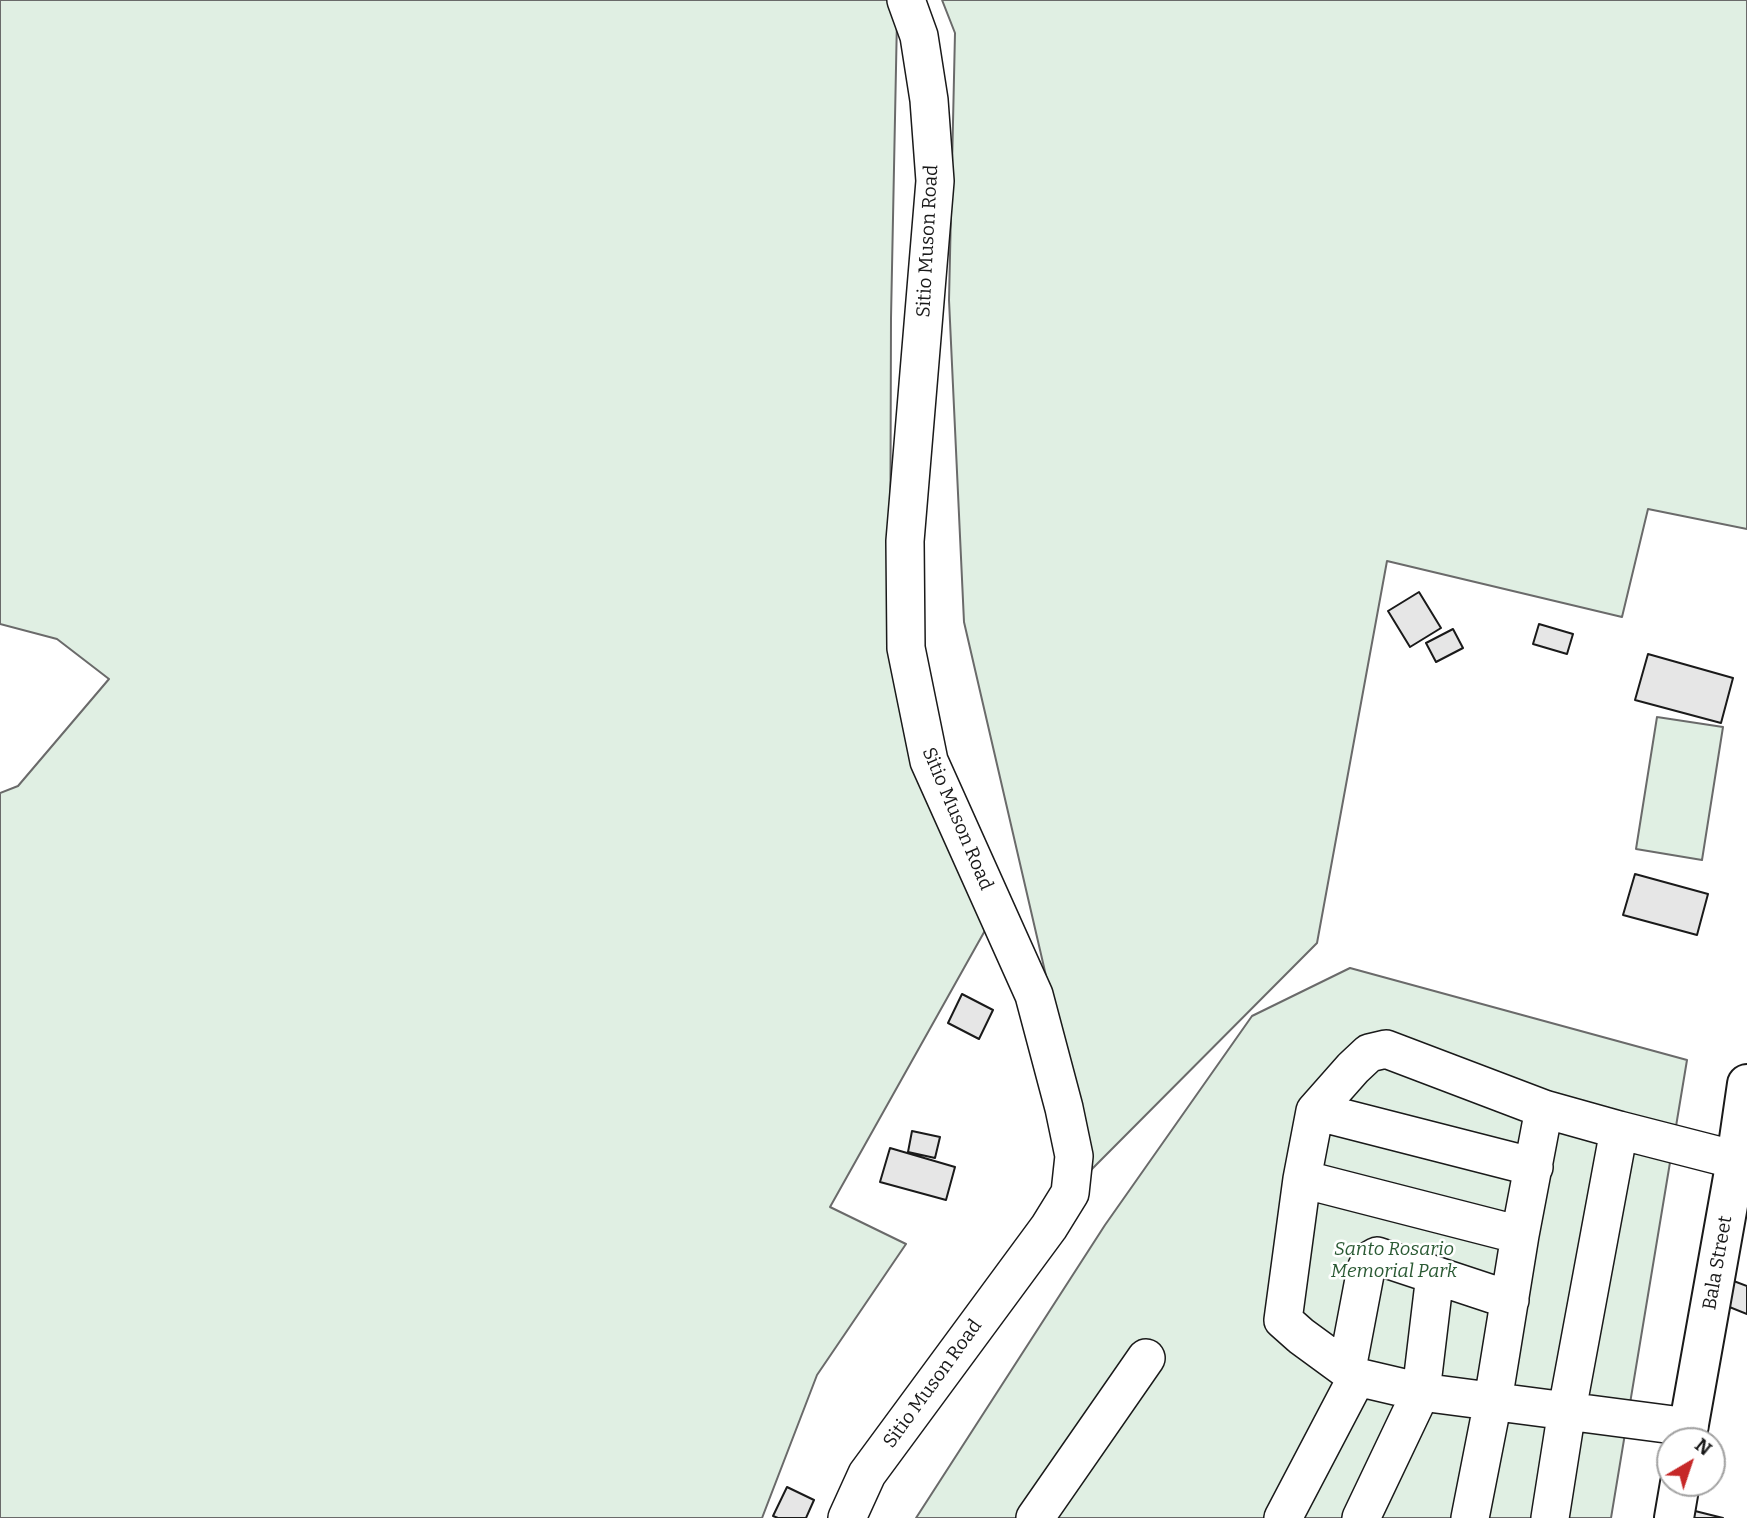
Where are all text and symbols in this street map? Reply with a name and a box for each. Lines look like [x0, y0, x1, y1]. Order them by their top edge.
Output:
street label: Sitio Muson Road [913, 164, 943, 318]
street label: Sitio Muson Road [917, 744, 997, 894]
street label: Bala Street [1699, 1214, 1737, 1312]
park label: Santo Rosario Memorial Park [1331, 1239, 1457, 1283]
street label: Sitio Muson Road [879, 1315, 987, 1453]
north arrow [1656, 1427, 1726, 1497]
text: N [1690, 1433, 1716, 1460]

